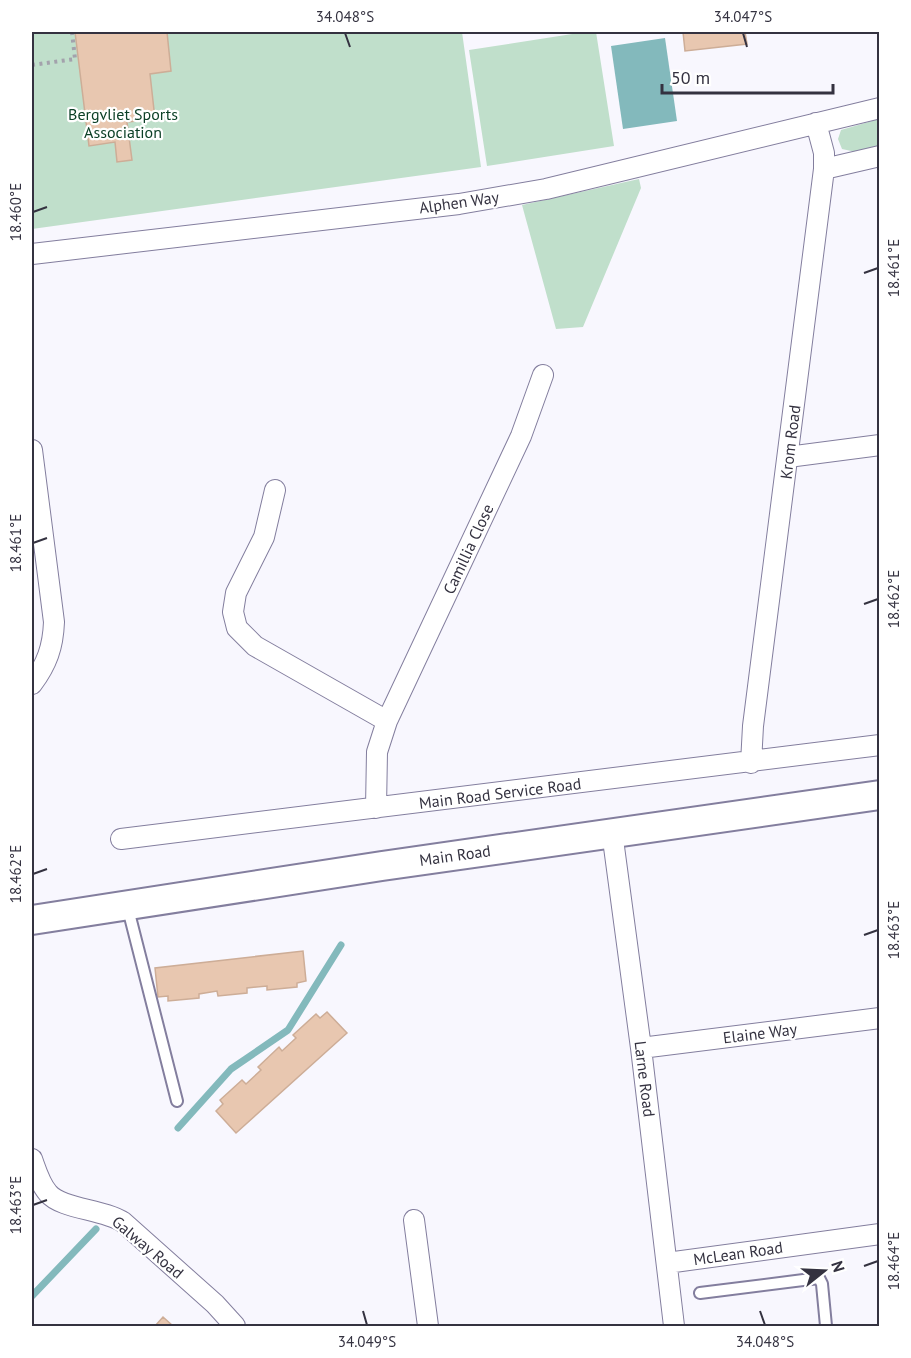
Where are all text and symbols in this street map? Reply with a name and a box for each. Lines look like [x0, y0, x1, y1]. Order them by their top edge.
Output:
text: 34.048°S [316, 7, 374, 26]
text: 34.047°S [714, 7, 772, 26]
scale bar [662, 57, 833, 95]
text: 50 m [671, 66, 710, 89]
park label: Bergvliet Sports Association [68, 104, 178, 142]
text: 18.460°E [6, 183, 25, 241]
street label: Alphen Way [418, 186, 501, 217]
text: 18.461°E [884, 239, 903, 297]
street label: Krom Road [776, 404, 804, 480]
street label: Camillia Close [438, 501, 498, 597]
text: 18.461°E [6, 514, 25, 572]
text: 18.462°E [884, 570, 903, 628]
street label: Main Road Service Road [418, 773, 582, 813]
street label: Main Road [418, 840, 492, 870]
text: 18.462°E [6, 845, 25, 903]
text: 18.463°E [884, 901, 903, 959]
street label: Elaine Way [722, 1018, 799, 1047]
street label: Larne Road [630, 1040, 660, 1118]
text: 18.463°E [6, 1176, 25, 1234]
street label: Galway Road [108, 1211, 188, 1283]
text: 18.464°E [884, 1232, 903, 1290]
street label: McLean Road [692, 1237, 784, 1269]
north arrow [794, 1241, 854, 1301]
text: N [827, 1258, 849, 1274]
text: 34.049°S [338, 1332, 396, 1351]
text: 34.048°S [736, 1332, 794, 1351]

